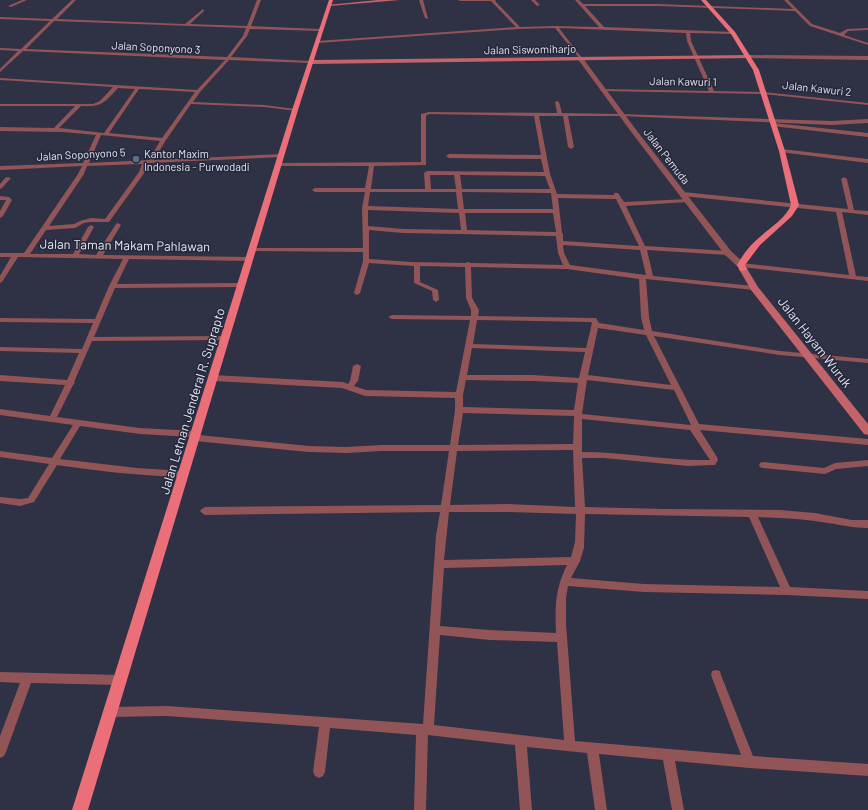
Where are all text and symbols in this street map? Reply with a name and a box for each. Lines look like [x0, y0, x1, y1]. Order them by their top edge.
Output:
street label: Jalan Soponyono 3 [111, 38, 201, 56]
street label: Jalan Siswomiharjo [484, 42, 576, 56]
street label: Jalan Kawuri 1 [649, 74, 717, 88]
street label: Jalan Kawuri 2 [782, 78, 852, 98]
street label: Jalan Pemuda [641, 126, 693, 186]
street label: Jalan Soponyono 5 [36, 145, 126, 163]
place label: Kantor Maxim Indonesia - Purwodadi [144, 147, 250, 173]
marker: Kantor Maxim Indonesia - Purwodadi [131, 154, 141, 164]
street label: Jalan Taman Makam Pahlawan [40, 236, 210, 254]
street label: Jalan Hayam Wuruk [775, 293, 856, 391]
street label: Jalan Letnan Jenderal R. Suprapto [156, 306, 228, 496]

